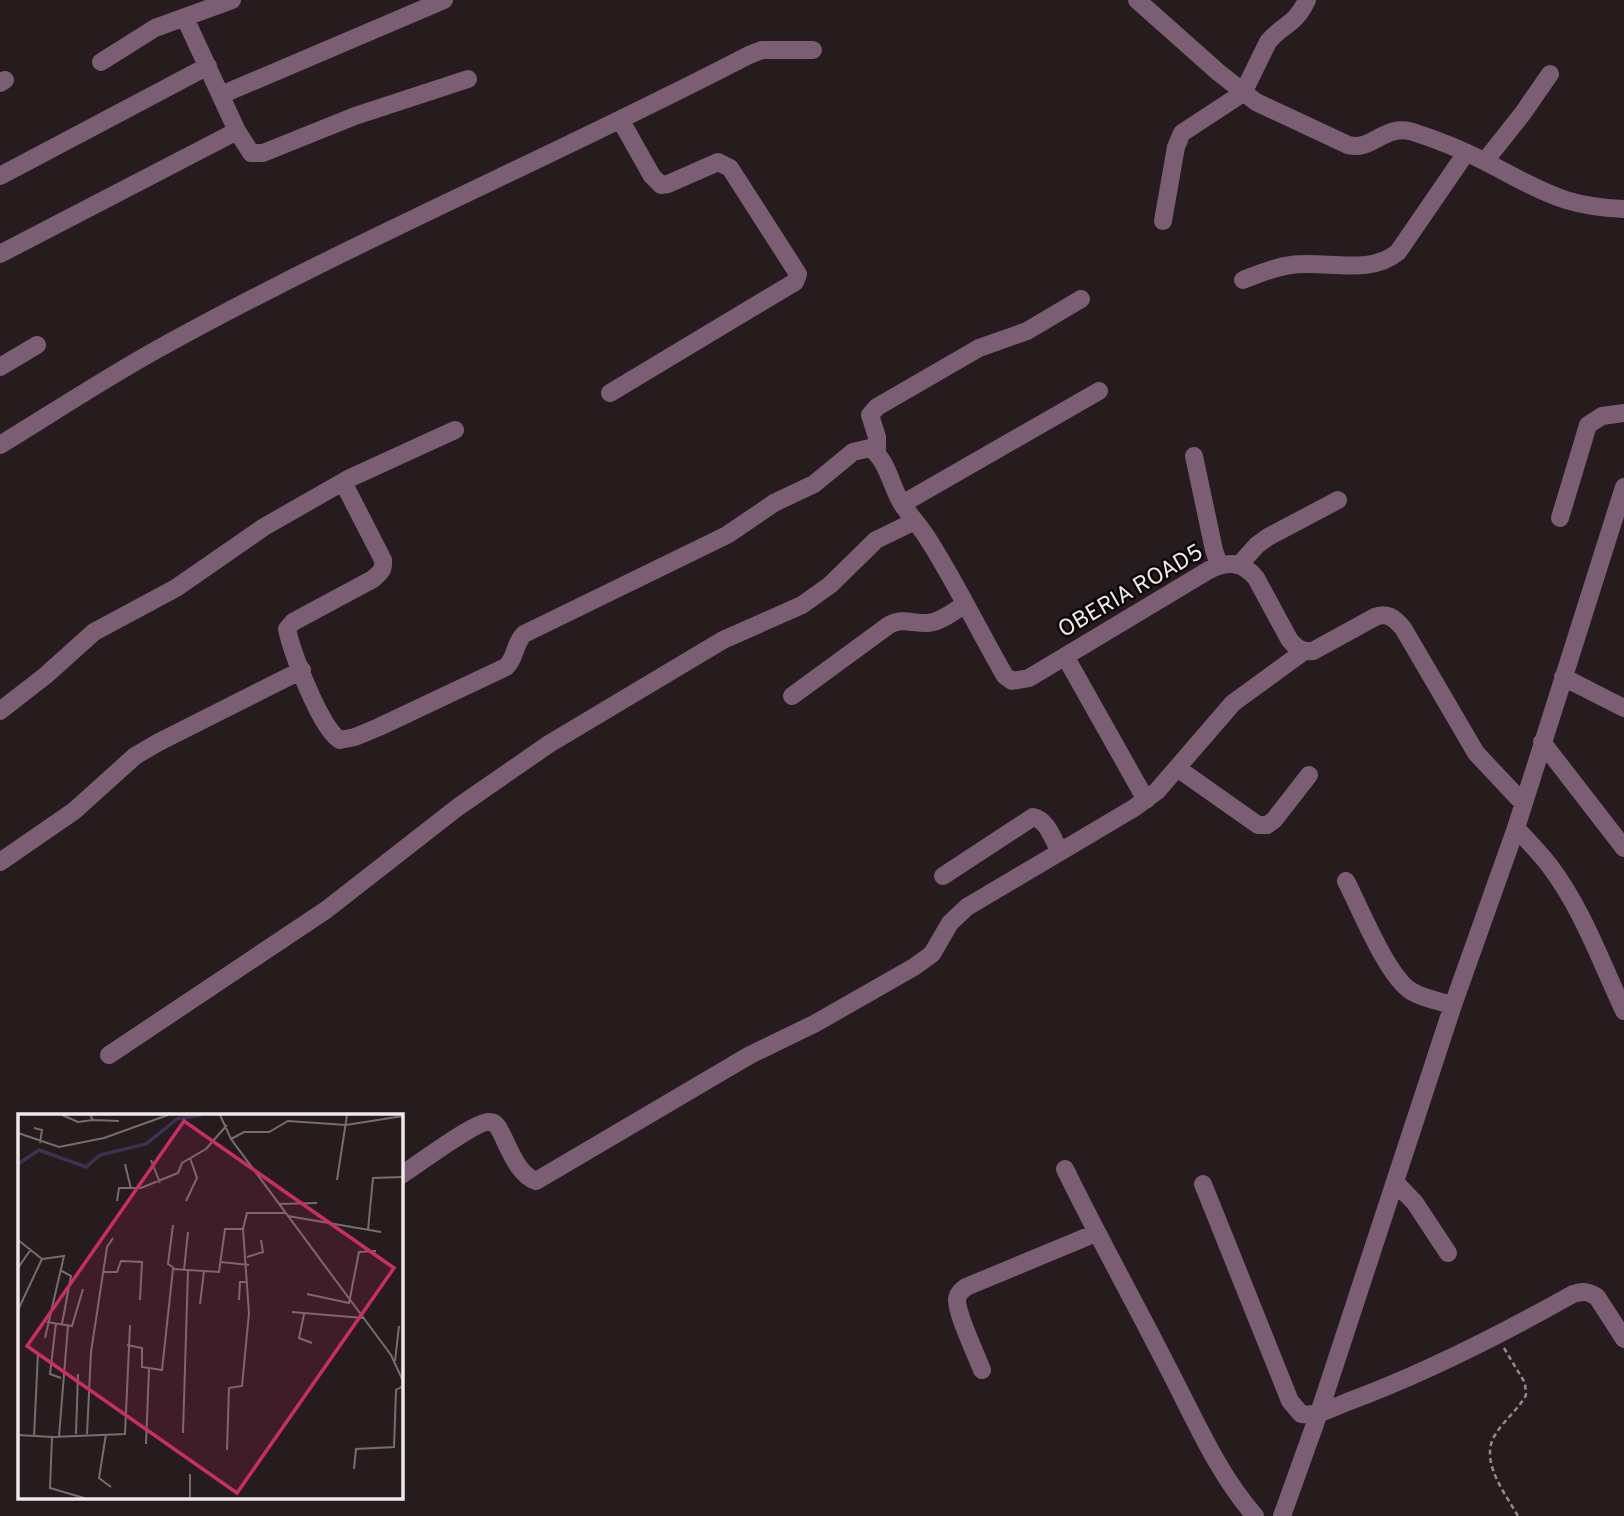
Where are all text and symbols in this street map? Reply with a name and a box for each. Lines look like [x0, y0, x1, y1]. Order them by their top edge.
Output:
street label: OBERIA ROAD5 [1053, 539, 1209, 645]
inset map [18, 1114, 402, 1498]

